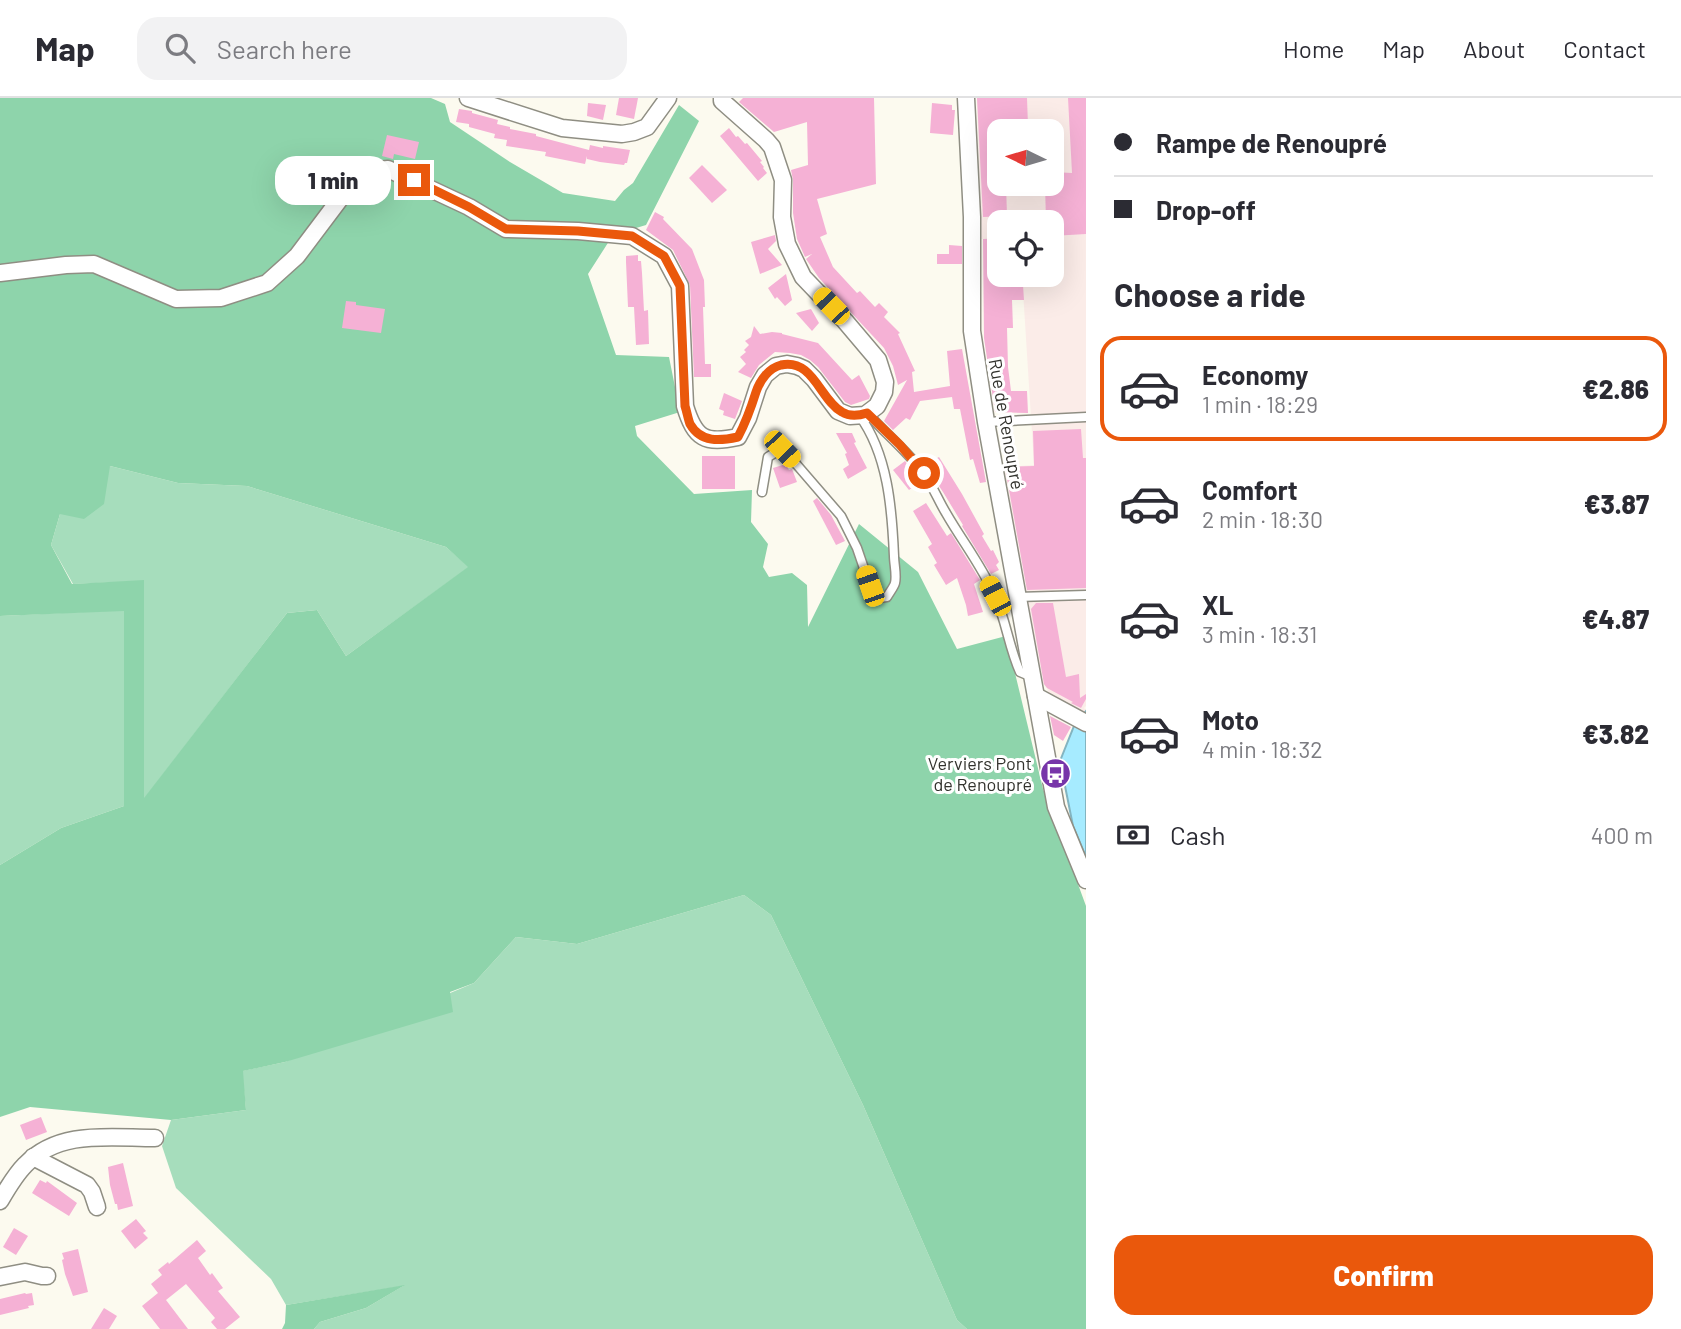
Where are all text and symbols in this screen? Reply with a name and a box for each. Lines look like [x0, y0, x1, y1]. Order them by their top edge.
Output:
search box [137, 17, 627, 80]
text: Map [35, 28, 95, 68]
icon: search [161, 29, 199, 67]
text: Search here [217, 33, 352, 64]
text: Home [1283, 34, 1344, 63]
text: Map [1382, 34, 1425, 63]
text: About [1463, 34, 1525, 63]
text: Contact [1563, 34, 1646, 63]
north arrow [987, 119, 1064, 196]
map controls [987, 119, 1064, 287]
text: Rampe de Renoupré [1156, 127, 1387, 158]
callout: 1 min [274, 155, 390, 204]
route end [398, 164, 430, 196]
text: 1 min [308, 166, 358, 194]
text: Drop-off [1156, 194, 1256, 225]
button: locate [987, 210, 1064, 287]
text: Choose a ride [1114, 275, 1306, 313]
car [809, 284, 854, 328]
street label: Rue de Renoupré [985, 357, 1029, 491]
icon: car [1118, 357, 1181, 420]
text: Economy [1202, 359, 1308, 390]
text: €2.86 [1582, 373, 1649, 404]
text: 1 min · 18:29 [1202, 390, 1318, 418]
car [760, 427, 805, 471]
route start [908, 457, 940, 489]
icon: car [1118, 472, 1181, 535]
text: Comfort [1202, 474, 1298, 505]
text: €3.87 [1584, 488, 1649, 519]
text: 2 min · 18:30 [1202, 505, 1323, 533]
car [854, 563, 887, 609]
car [976, 573, 1015, 619]
icon: car [1118, 587, 1181, 650]
text: XL [1202, 589, 1233, 620]
text: €4.87 [1582, 603, 1649, 634]
text: 3 min · 18:31 [1202, 620, 1317, 648]
icon: car [1118, 702, 1181, 765]
text: Moto [1202, 704, 1259, 735]
text: €3.82 [1582, 718, 1649, 749]
text: 4 min · 18:32 [1202, 735, 1323, 763]
place label: Verviers Pont de Renoupré [928, 752, 1032, 795]
bus stop icon: Verviers Pont de Renoupré [1038, 756, 1072, 790]
icon: cash [1114, 816, 1152, 854]
text: Cash [1170, 819, 1225, 850]
text: 400 m [1591, 821, 1653, 849]
button: Confirm [1114, 1235, 1653, 1315]

